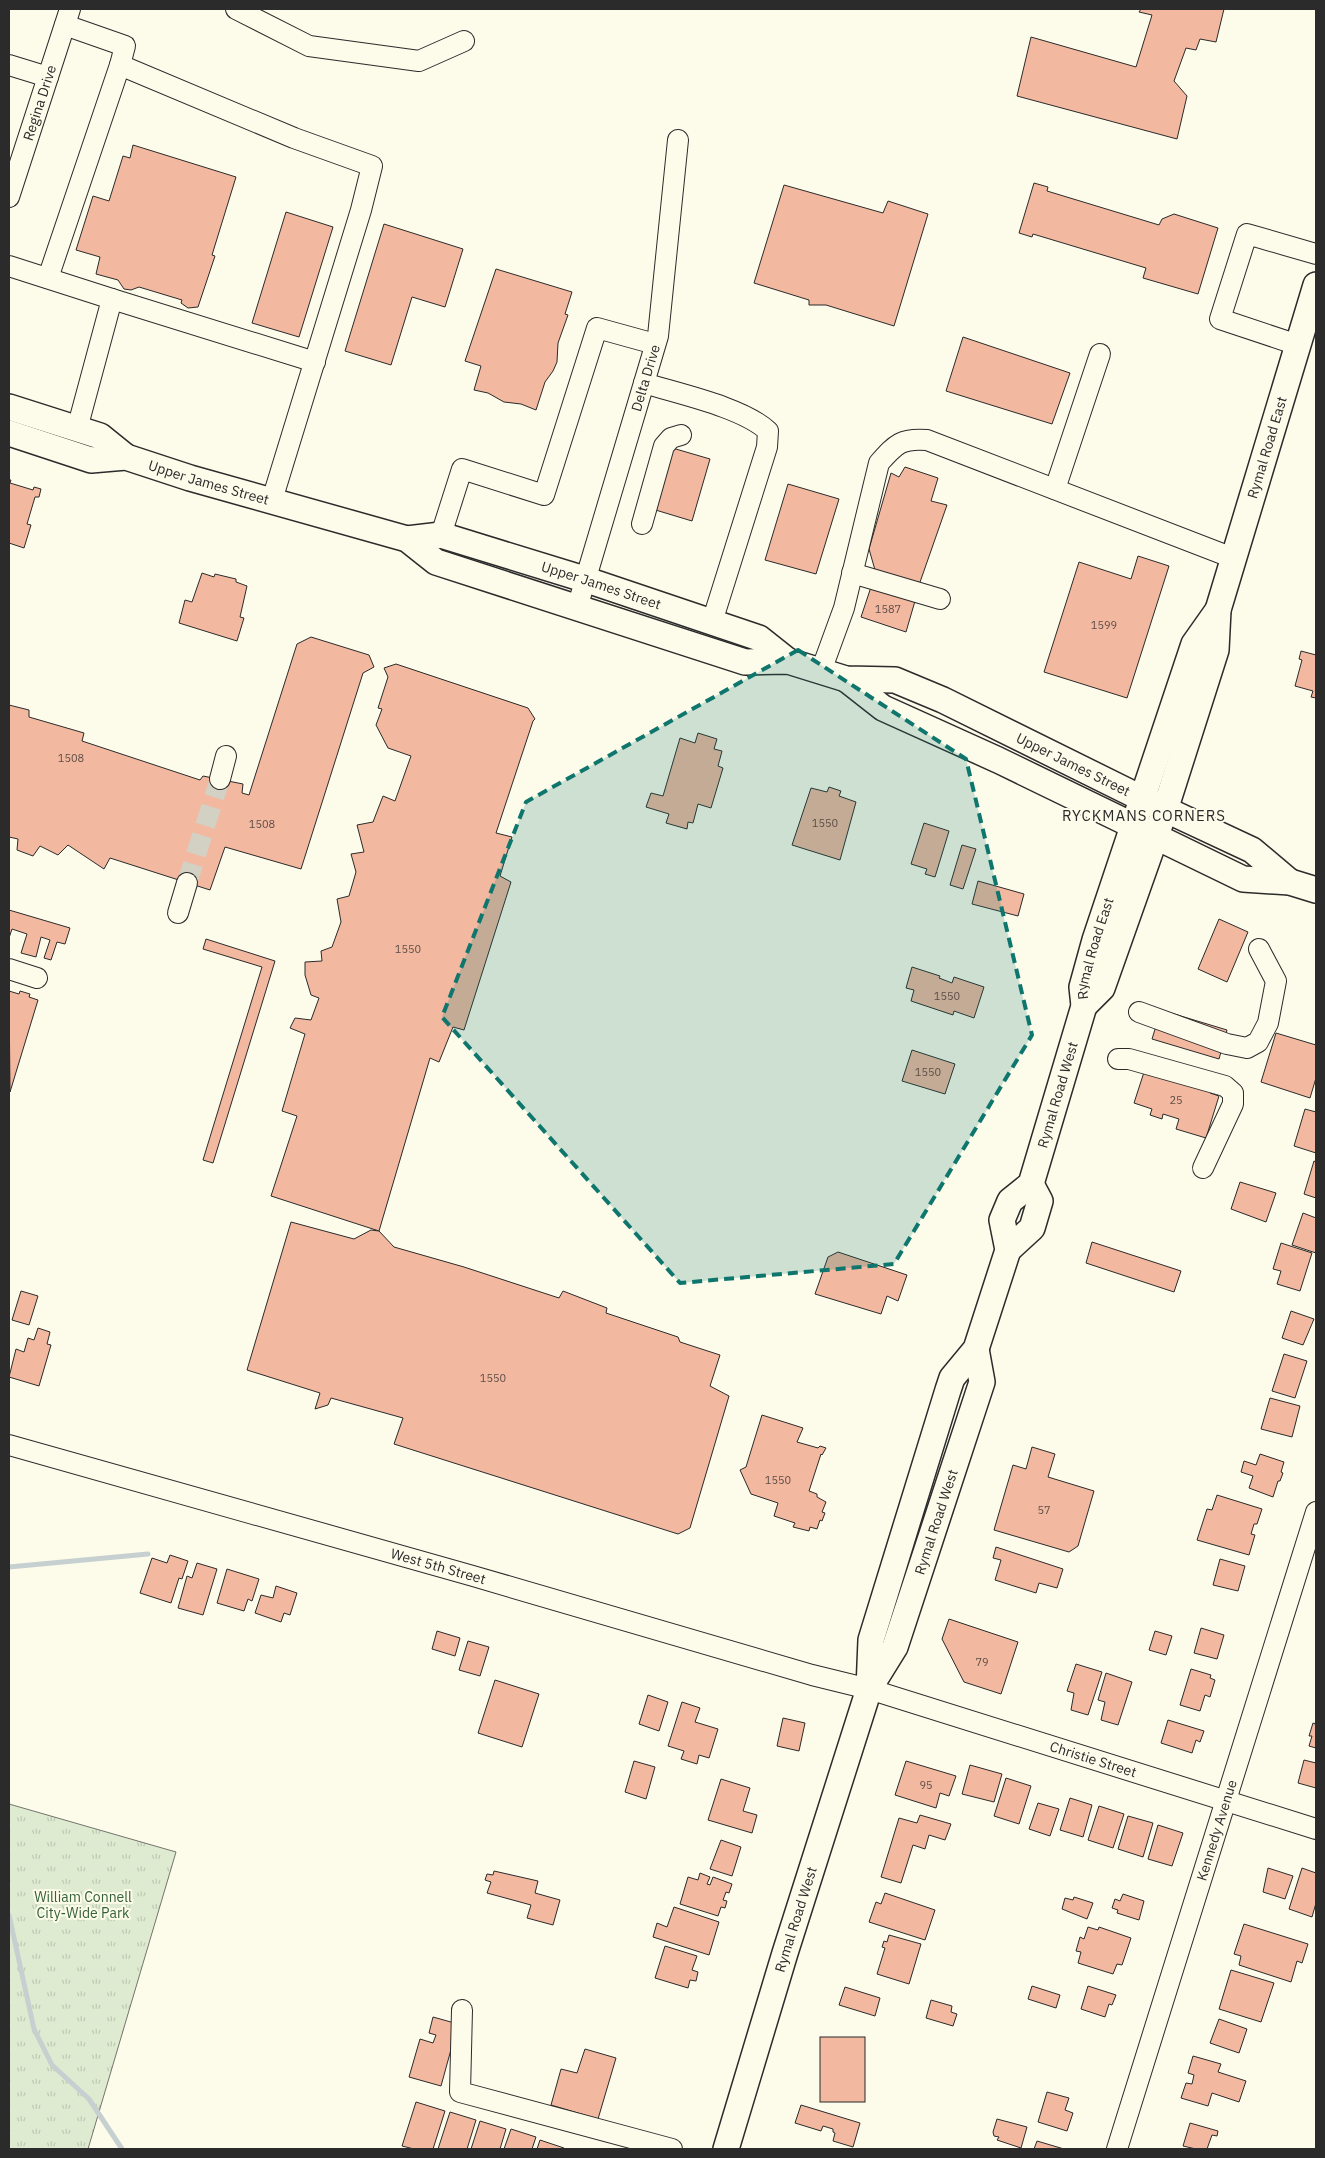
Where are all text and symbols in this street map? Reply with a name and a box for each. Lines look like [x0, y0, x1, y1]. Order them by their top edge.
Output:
street label: Regina Drive [19, 62, 60, 143]
street label: Delta Drive [627, 342, 664, 414]
street label: Rymal Road East [1243, 394, 1291, 501]
street label: Upper James Street [146, 456, 271, 509]
street label: Upper James Street [539, 557, 663, 613]
house number: 1587 [875, 602, 901, 616]
house number: 1599 [1091, 618, 1117, 632]
street label: Upper James Street [1013, 729, 1133, 800]
house number: 1508 [58, 751, 84, 765]
district label: RYCKMANS CORNERS [1062, 806, 1226, 825]
house number: 1550 [812, 816, 838, 830]
house number: 1508 [249, 817, 275, 831]
street label: Rymal Road East [1073, 895, 1118, 1000]
house number: 1550 [395, 942, 421, 956]
house number: 1550 [934, 989, 960, 1003]
street label: Rymal Road West [1033, 1039, 1082, 1150]
house number: 1550 [915, 1065, 941, 1079]
house number: 25 [1169, 1093, 1183, 1107]
house number: 1550 [480, 1371, 506, 1385]
street label: Rymal Road West [910, 1467, 962, 1577]
house number: 1550 [765, 1473, 791, 1487]
house number: 57 [1037, 1503, 1051, 1517]
street label: West 5th Street [389, 1544, 488, 1588]
house number: 79 [975, 1655, 989, 1669]
street label: Christie Street [1048, 1737, 1139, 1781]
street label: Kennedy Avenue [1192, 1777, 1241, 1883]
house number: 95 [919, 1778, 933, 1792]
street label: Rymal Road West [771, 1864, 821, 1974]
park label: William Connell City-Wide Park [34, 1888, 132, 1922]

